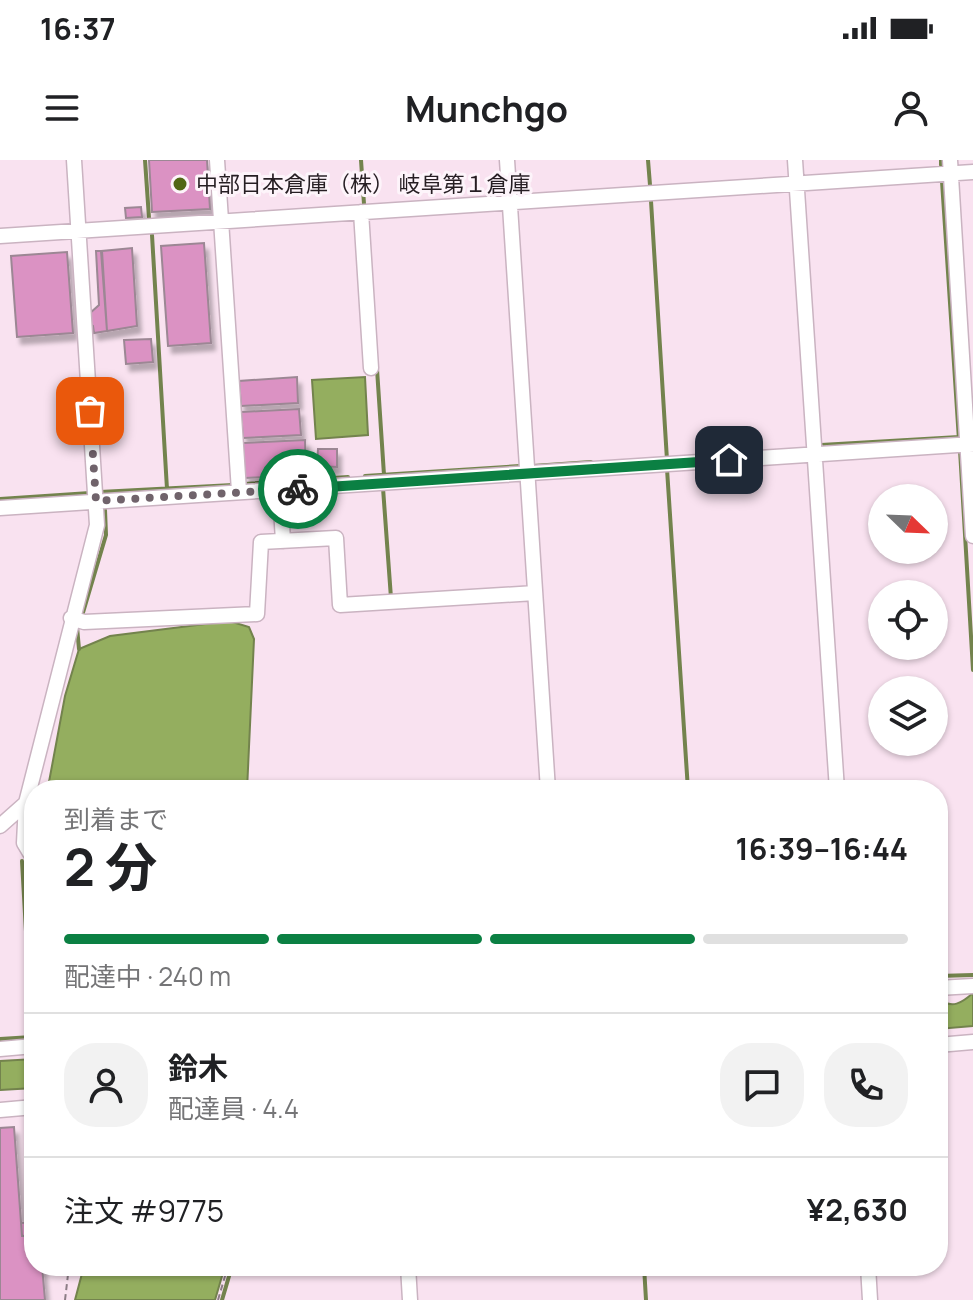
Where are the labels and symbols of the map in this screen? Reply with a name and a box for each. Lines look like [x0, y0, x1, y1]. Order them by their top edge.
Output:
place label: 中部日本倉庫（株） 岐阜第１倉庫 [196, 169, 530, 199]
marker: 中部日本倉庫（株） 岐阜第１倉庫 [171, 175, 189, 193]
pin [56, 377, 124, 445]
pin [695, 426, 763, 494]
courier [258, 449, 338, 529]
north arrow [868, 484, 948, 564]

